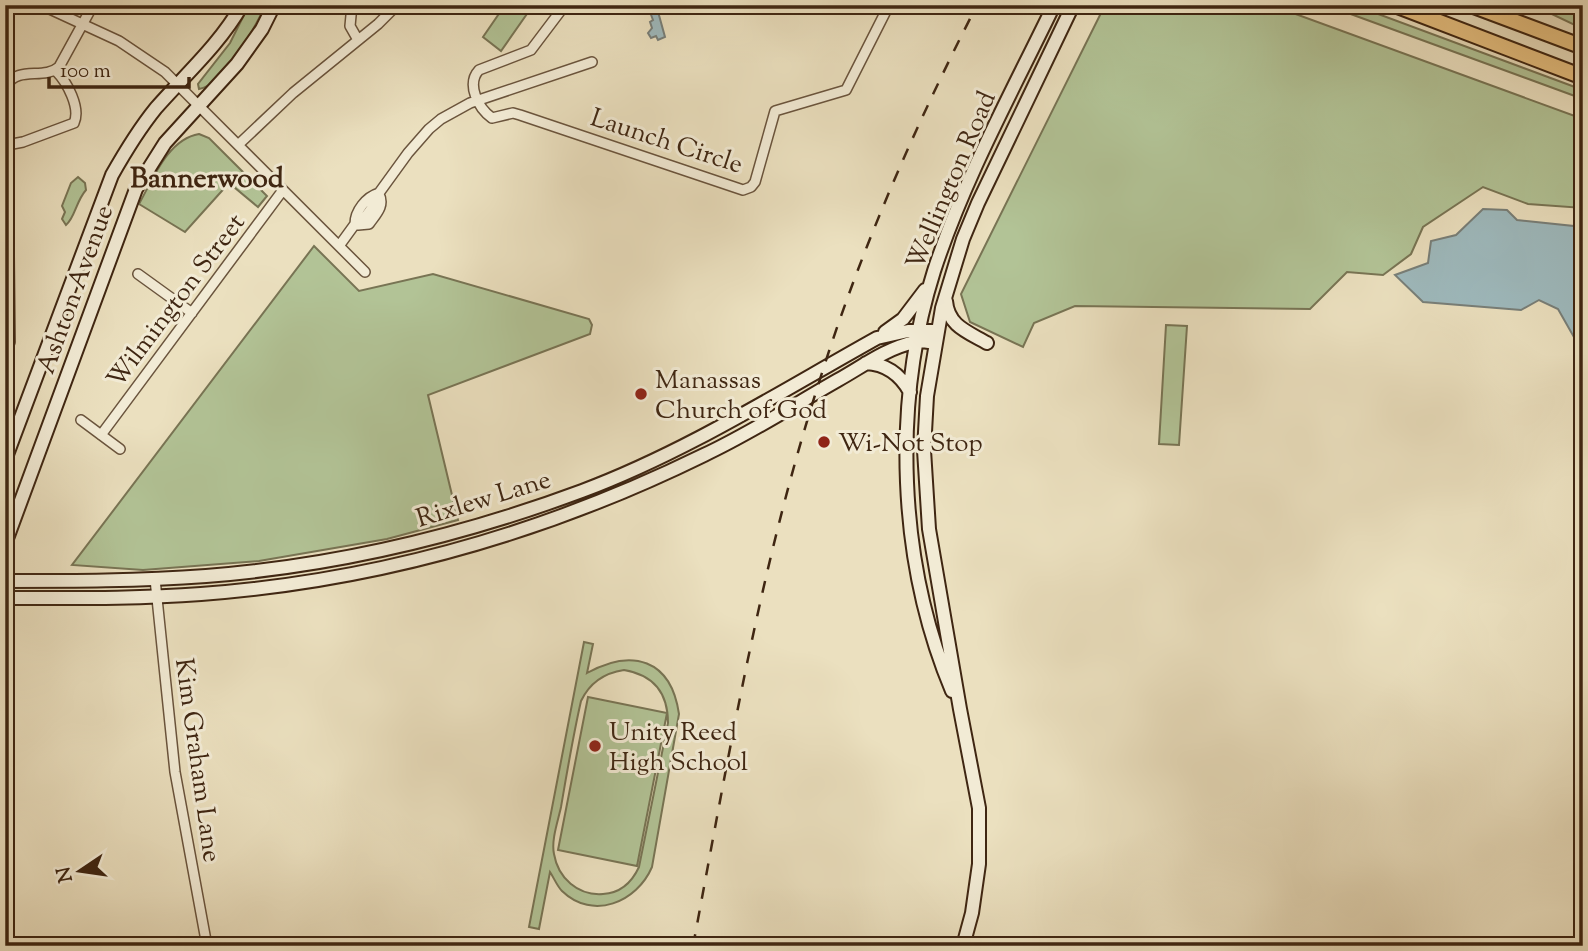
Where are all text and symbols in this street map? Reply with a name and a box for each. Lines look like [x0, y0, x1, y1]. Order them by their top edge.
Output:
scale bar [49, 46, 189, 90]
text: 100 m [60, 57, 111, 87]
street label: Wellington Road [898, 86, 1007, 276]
street label: Launch Circle [585, 100, 747, 184]
district label: Bannerwood [130, 160, 284, 200]
street label: Ashton Avenue [29, 200, 124, 379]
street label: Wilmington Street [99, 207, 255, 396]
place label: Manassas Church of God [655, 363, 827, 430]
marker: Manassas Church of God [633, 386, 649, 402]
place label: Wi-Not Stop [838, 426, 983, 463]
marker: Wi-Not Stop [816, 434, 832, 450]
street label: Rixlew Lane [412, 462, 556, 538]
street label: Kim Graham Lane [164, 656, 229, 865]
place label: Unity Reed High School [609, 715, 748, 782]
marker: Unity Reed High School [587, 738, 603, 754]
north arrow [46, 836, 116, 906]
text: N [51, 864, 81, 885]

